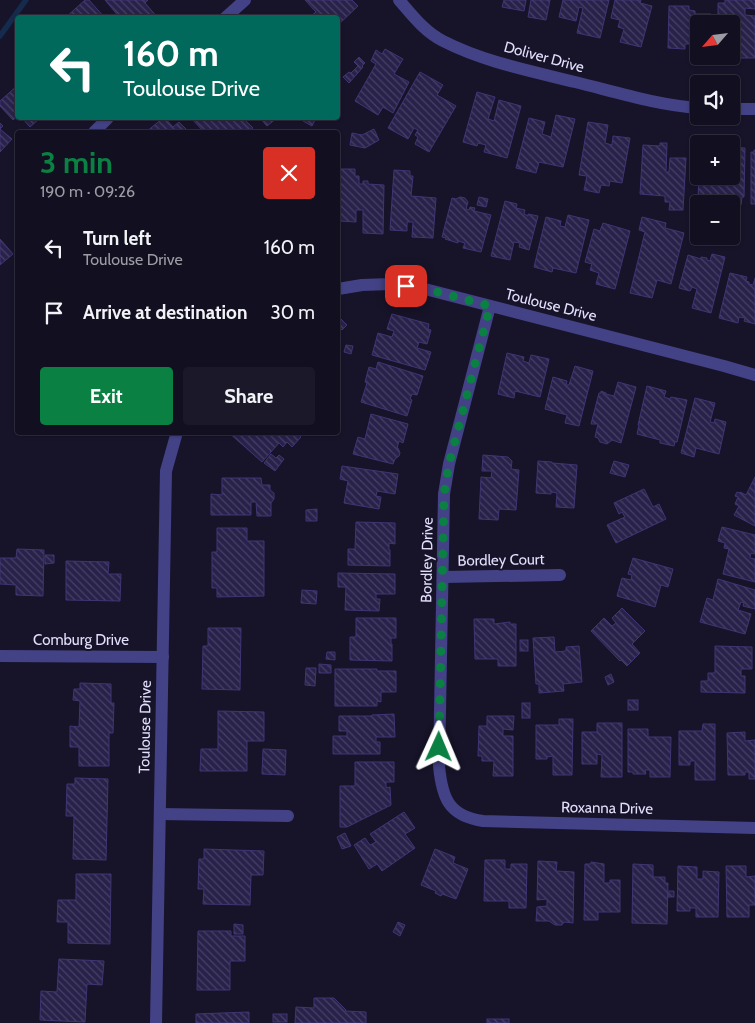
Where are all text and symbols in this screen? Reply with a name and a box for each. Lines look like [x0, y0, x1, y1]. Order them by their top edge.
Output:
north arrow [690, 15, 740, 65]
map controls [690, 15, 740, 245]
text: 160 m [123, 32, 219, 75]
icon: left [40, 35, 105, 100]
street label: Doliver Drive [502, 38, 586, 76]
text: Toulouse Drive [123, 75, 260, 102]
button: sound [690, 75, 740, 125]
button: + [690, 135, 740, 185]
text: 3 min [40, 144, 113, 181]
button: close [263, 147, 315, 199]
text: 190 m · 09:26 [40, 182, 135, 201]
button: − [690, 195, 740, 245]
text: Turn left [83, 227, 151, 250]
icon: left [40, 234, 68, 262]
text: 160 m [264, 236, 315, 259]
text: Toulouse Drive [83, 250, 183, 269]
pin [385, 265, 427, 307]
icon: arrive [392, 272, 420, 300]
street label: Toulouse Drive [504, 285, 599, 325]
icon: arrive [40, 299, 68, 327]
text: Arrive at destination [83, 301, 247, 324]
text: 30 m [271, 301, 315, 324]
button: Exit [40, 367, 173, 425]
button: Share [183, 367, 315, 425]
street label: Bordley Drive [417, 517, 437, 603]
street label: Bordley Court [457, 550, 545, 570]
street label: Comburg Drive [33, 631, 129, 649]
street label: Toulouse Drive [135, 680, 155, 774]
position arrow [412, 720, 464, 772]
street label: Roxanna Drive [561, 798, 653, 818]

